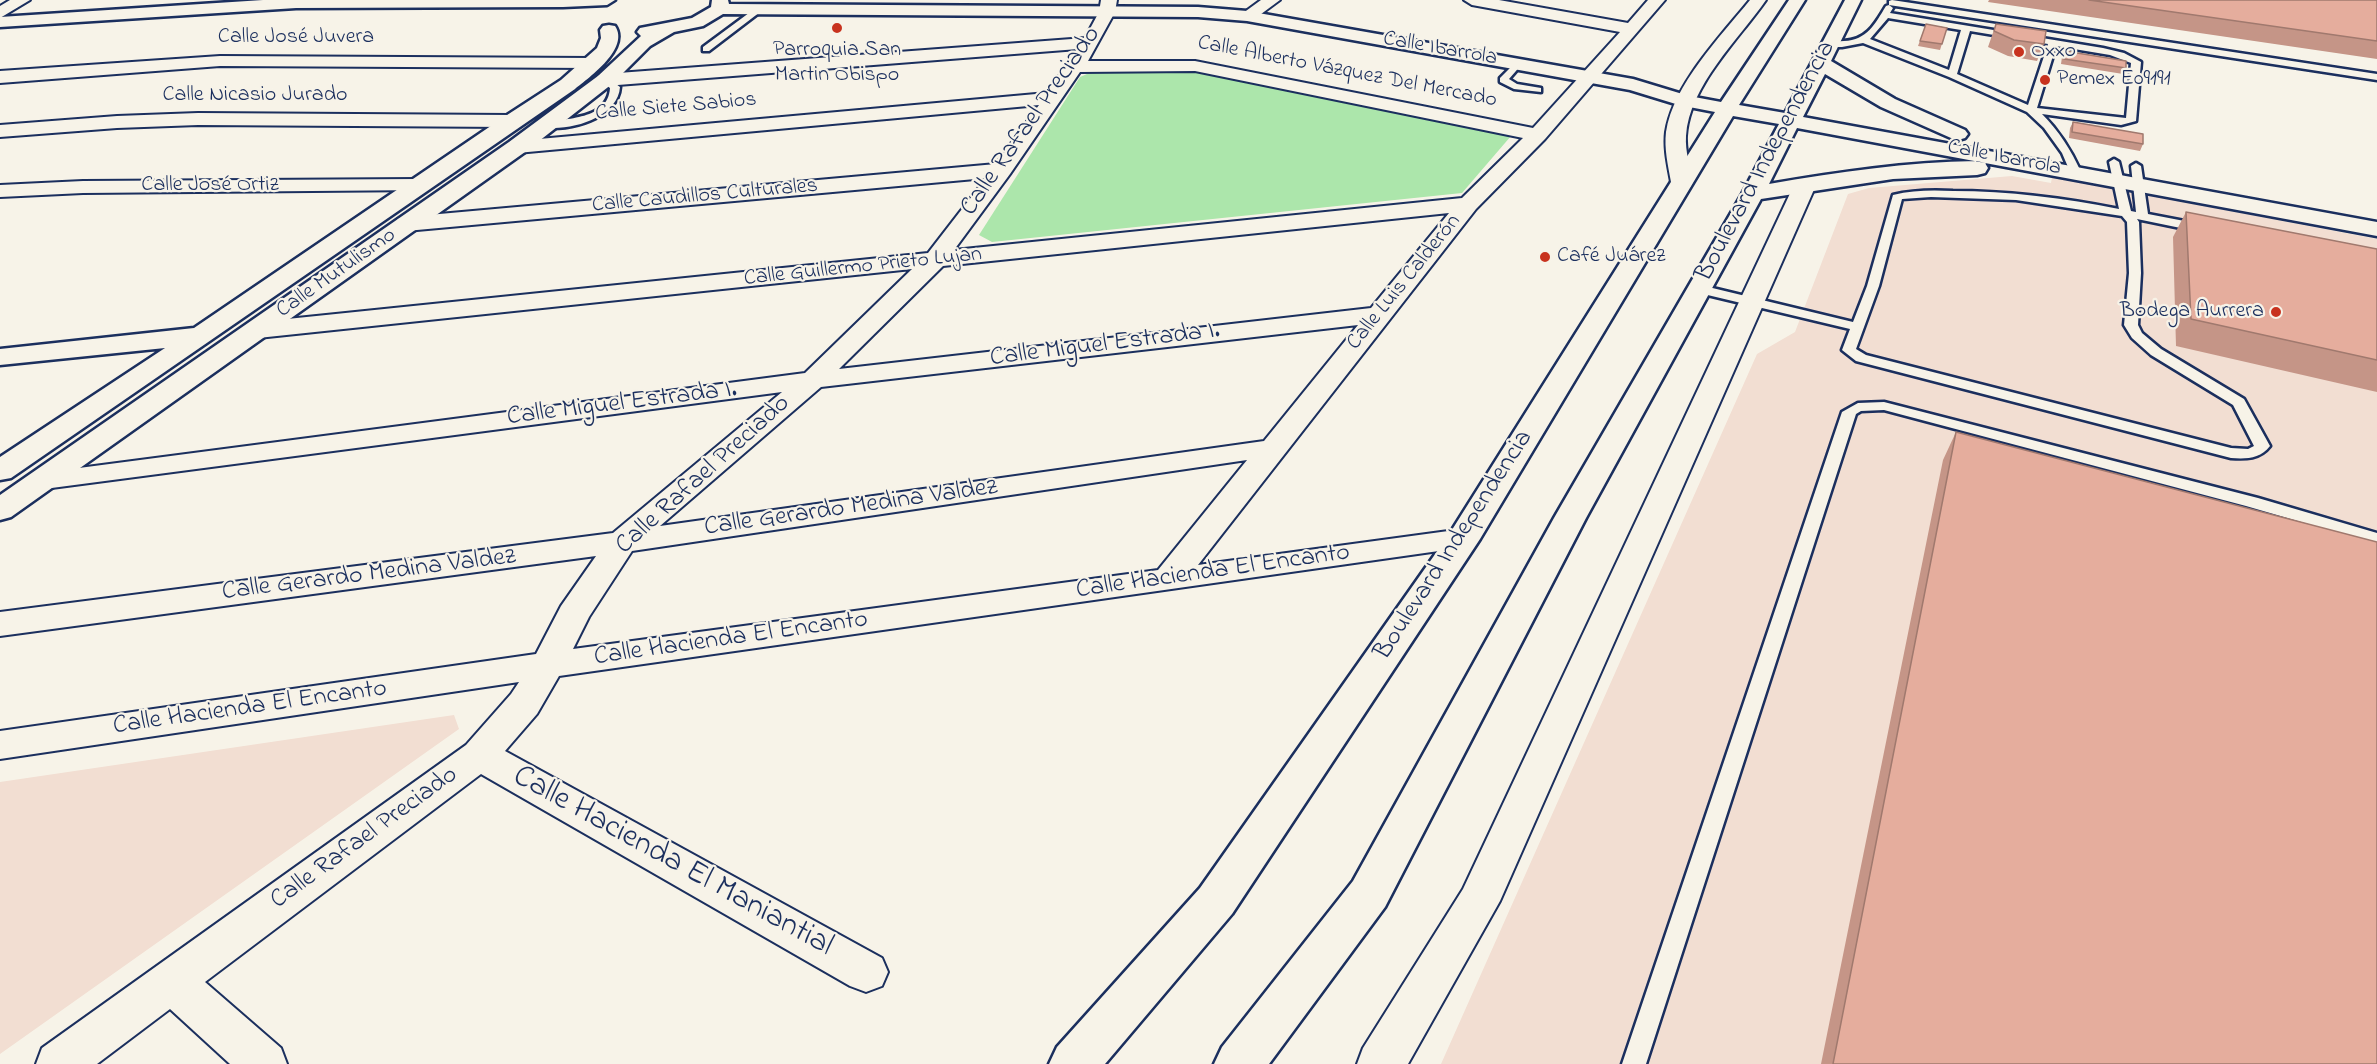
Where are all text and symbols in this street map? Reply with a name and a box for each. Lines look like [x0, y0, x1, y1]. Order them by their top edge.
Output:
marker: Parroquia San Martin Obispo [830, 21, 844, 35]
street label: Calle Rafael Preciado [955, 21, 1109, 223]
street label: Calle José Juvera [218, 25, 374, 51]
street label: Calle Ibarrola [1381, 27, 1499, 73]
street label: Calle Alberto Vázquez Del Mercado [1195, 31, 1499, 115]
street label: Boulevard Independencia [1690, 36, 1844, 288]
place label: Parroquia San Martin Obispo [773, 38, 901, 90]
place label: Oxxo [2031, 39, 2076, 65]
marker: Oxxo [2012, 45, 2026, 59]
place label: Pemex E09191 [2057, 67, 2171, 93]
marker: Pemex E09191 [2038, 73, 2052, 87]
street label: Calle Nicasio Jurado [162, 83, 348, 109]
street label: Calle Siete Sabios [594, 88, 758, 128]
street label: Calle Ibarrola [1945, 135, 2063, 183]
street label: Calle José Ortiz [141, 173, 279, 199]
street label: Calle Caudillos Culturales [591, 174, 819, 220]
street label: Calle Luis Calderón [1342, 210, 1468, 356]
street label: Calle Mutulismo [272, 223, 402, 325]
street label: Calle Guillermo Prieto Lujan [743, 242, 983, 294]
place label: Café Juárez [1557, 244, 1665, 270]
marker: Café Juárez [1538, 250, 1552, 264]
place label: Bodega Aurrera [2120, 299, 2264, 325]
marker: Bodega Aurrera [2269, 305, 2283, 319]
street label: Calle Miguel Estrada I. [988, 316, 1222, 376]
street label: Calle Miguel Estrada I. [505, 375, 739, 435]
street label: Calle Rafael Preciado [610, 390, 798, 562]
street label: Boulevard Independencia [1369, 425, 1541, 667]
street label: Calle Gerardo Medina Valdez [702, 473, 1000, 545]
street label: Calle Hacienda El Encanto [1074, 538, 1352, 608]
street label: Calle Gerardo Medina Valdez [220, 542, 518, 610]
street label: Calle Hacienda El Encanto [592, 605, 870, 675]
street label: Calle Hacienda El Encanto [111, 674, 389, 744]
street label: Calle Hacienda El Maniantial [505, 759, 839, 967]
street label: Calle Rafael Preciado [265, 761, 465, 917]

